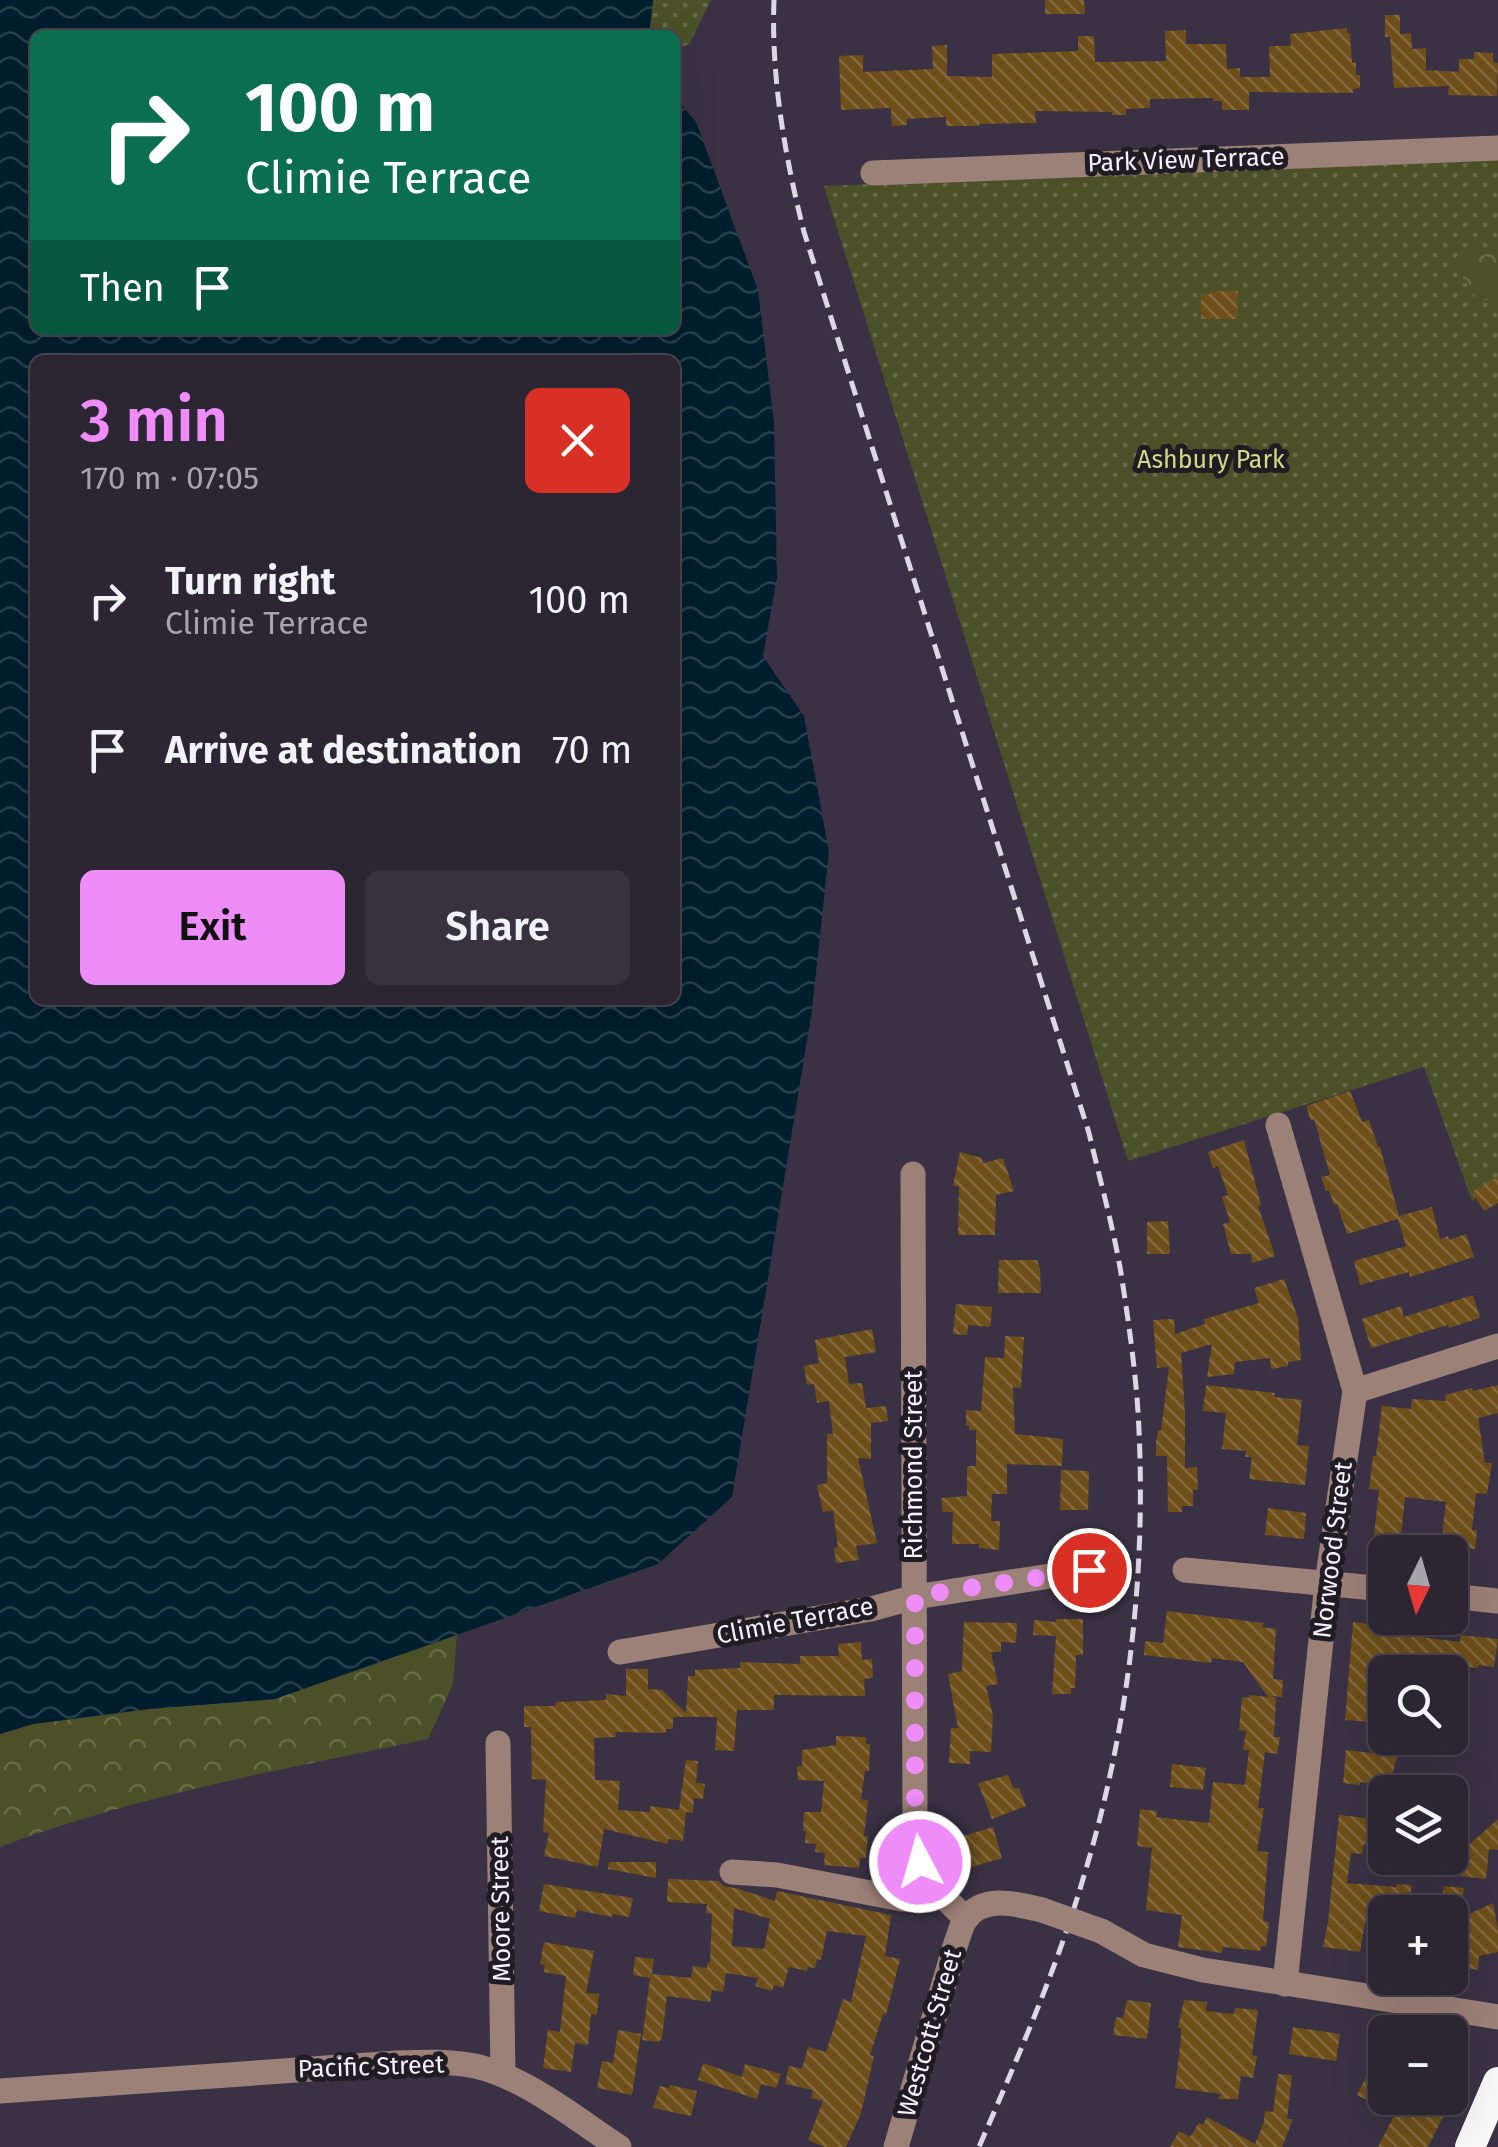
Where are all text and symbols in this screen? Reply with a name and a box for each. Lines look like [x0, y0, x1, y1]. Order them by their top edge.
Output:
text: 100 m [245, 66, 435, 150]
icon: right [80, 70, 210, 200]
street label: Park View Terrace [1087, 142, 1285, 178]
text: Climie Terrace [245, 151, 531, 205]
icon: arrive [185, 260, 240, 315]
text: Then [80, 265, 165, 311]
text: 3 min [80, 385, 228, 457]
button: close [525, 388, 630, 493]
park label: Ashbury Park [1137, 445, 1285, 475]
text: 170 m · 07:05 [80, 459, 259, 497]
text: Turn right [165, 558, 335, 604]
icon: right [80, 573, 135, 628]
text: 100 m [529, 577, 630, 623]
text: Climie Terrace [165, 604, 369, 642]
icon: arrive [80, 723, 135, 778]
text: Arrive at destination [165, 727, 522, 773]
text: 70 m [552, 727, 632, 773]
button: Exit [80, 870, 345, 985]
button: Share [365, 870, 630, 985]
street label: Richmond Street [899, 1370, 929, 1559]
street label: Norwood Street [1307, 1459, 1359, 1640]
pin [1047, 1528, 1132, 1613]
north arrow [1368, 1535, 1468, 1635]
map controls [1368, 1535, 1468, 2115]
icon: arrive [1062, 1543, 1117, 1598]
street label: Climie Terrace [714, 1591, 876, 1651]
button: search [1368, 1655, 1468, 1755]
button: layers [1368, 1775, 1468, 1875]
position arrow [868, 1810, 972, 1914]
street label: Moore Street [485, 1835, 517, 1982]
button: + [1368, 1895, 1468, 1995]
street label: Westcott Street [892, 1945, 969, 2120]
button: − [1368, 2015, 1468, 2115]
street label: Pacific Street [297, 2049, 446, 2085]

